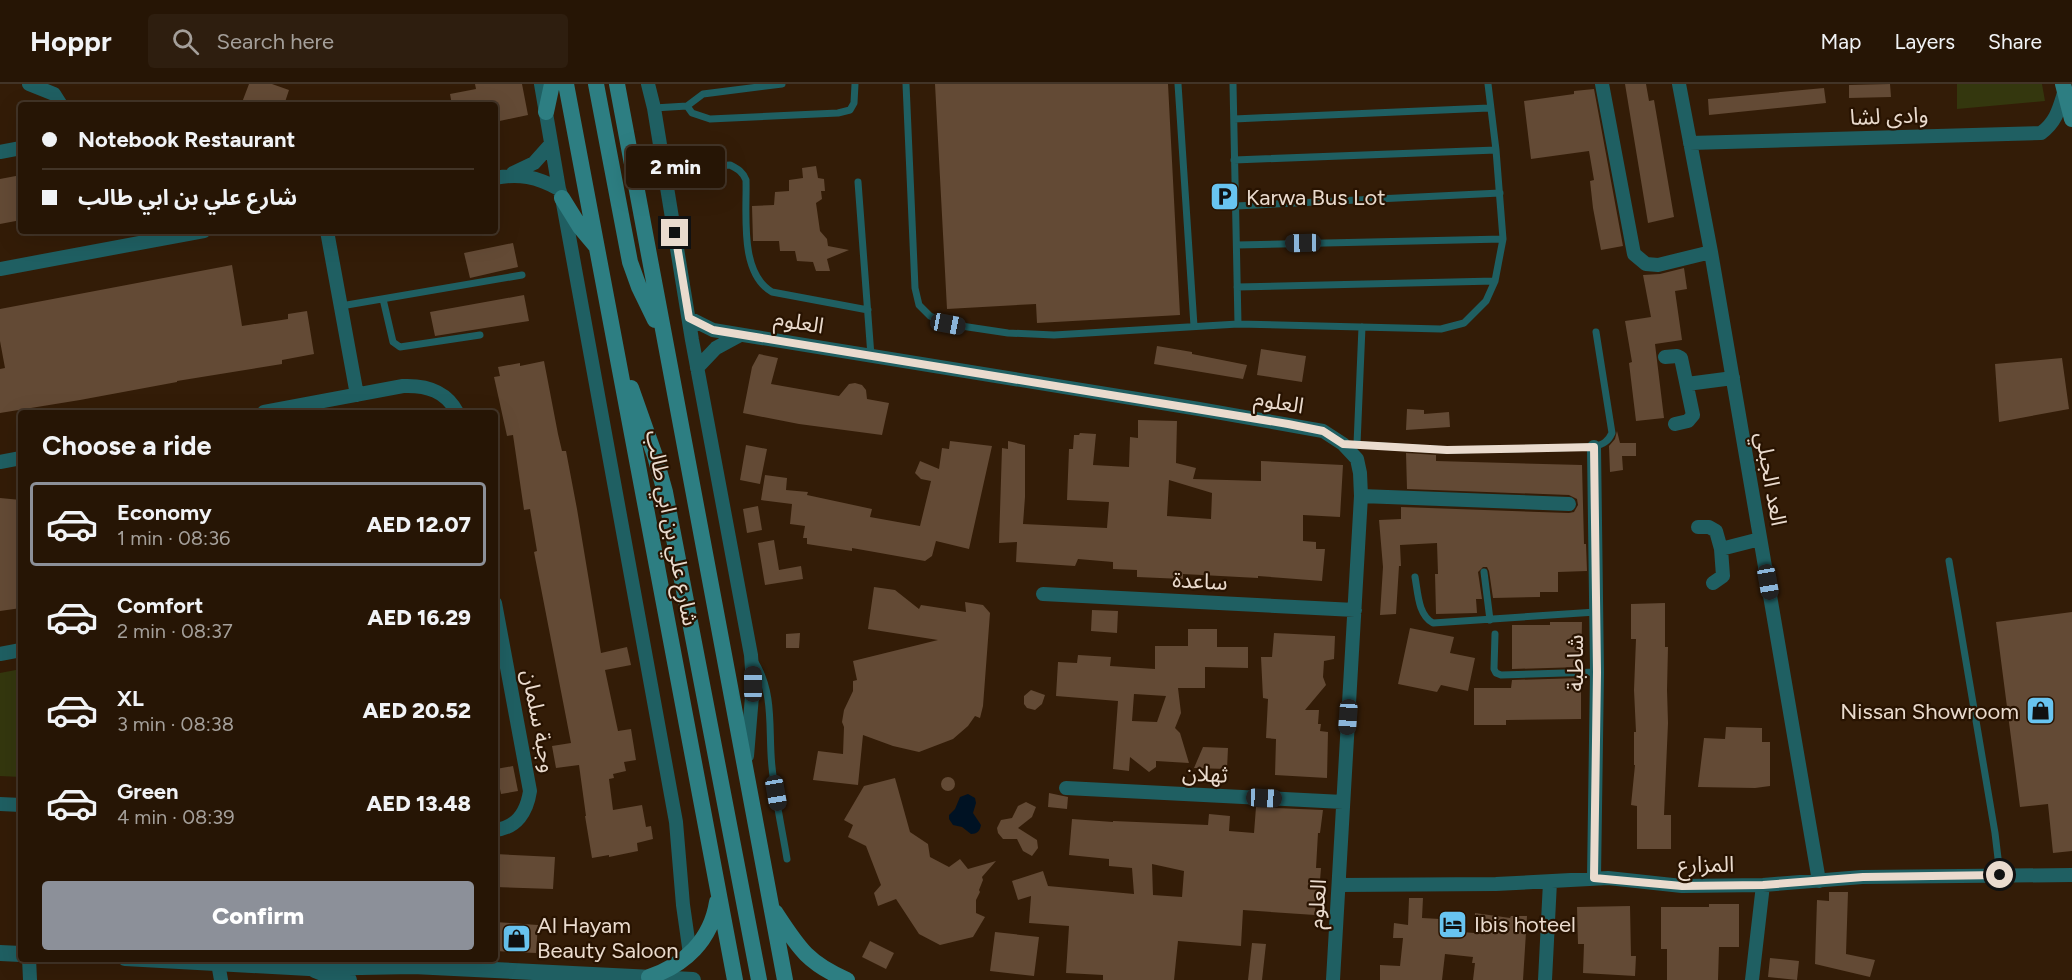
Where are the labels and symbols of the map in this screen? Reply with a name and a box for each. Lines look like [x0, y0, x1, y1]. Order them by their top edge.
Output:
street label: وادى لشا [1849, 101, 1929, 131]
callout: 2 min [626, 146, 724, 188]
parking icon: Karwa Bus Lot [1209, 181, 1241, 213]
place label: Karwa Bus Lot [1246, 184, 1385, 211]
route end [661, 219, 688, 246]
car [1285, 234, 1321, 252]
street label: العلوم [771, 304, 826, 343]
car [929, 312, 967, 336]
street label: العلوم [1251, 384, 1306, 423]
street label: شارع علي بن ابي طالب [637, 428, 704, 629]
street label: العد الجبلي [1746, 430, 1793, 529]
car [1756, 563, 1780, 601]
street label: ساعدة [1172, 566, 1228, 596]
street label: شاطبة [1562, 635, 1589, 691]
car [744, 666, 762, 702]
street label: وجبة سلمان [516, 667, 562, 775]
shop icon: Nissan Showroom [2024, 695, 2056, 727]
car [1338, 698, 1358, 736]
place label: Nissan Showroom [1840, 698, 2019, 725]
street label: ثهلان [1181, 759, 1229, 789]
car [764, 774, 788, 812]
car [1246, 788, 1282, 808]
street label: المزارع [1678, 851, 1734, 881]
route start [1986, 861, 2013, 888]
street label: العلوم [1302, 878, 1335, 930]
hotel icon: Ibis hoteel [1437, 908, 1469, 940]
place label: Ibis hoteel [1474, 911, 1576, 938]
place label: Al Hayam Beauty Saloon [537, 912, 679, 964]
shop icon: Al Hayam Beauty Saloon [500, 922, 532, 954]

